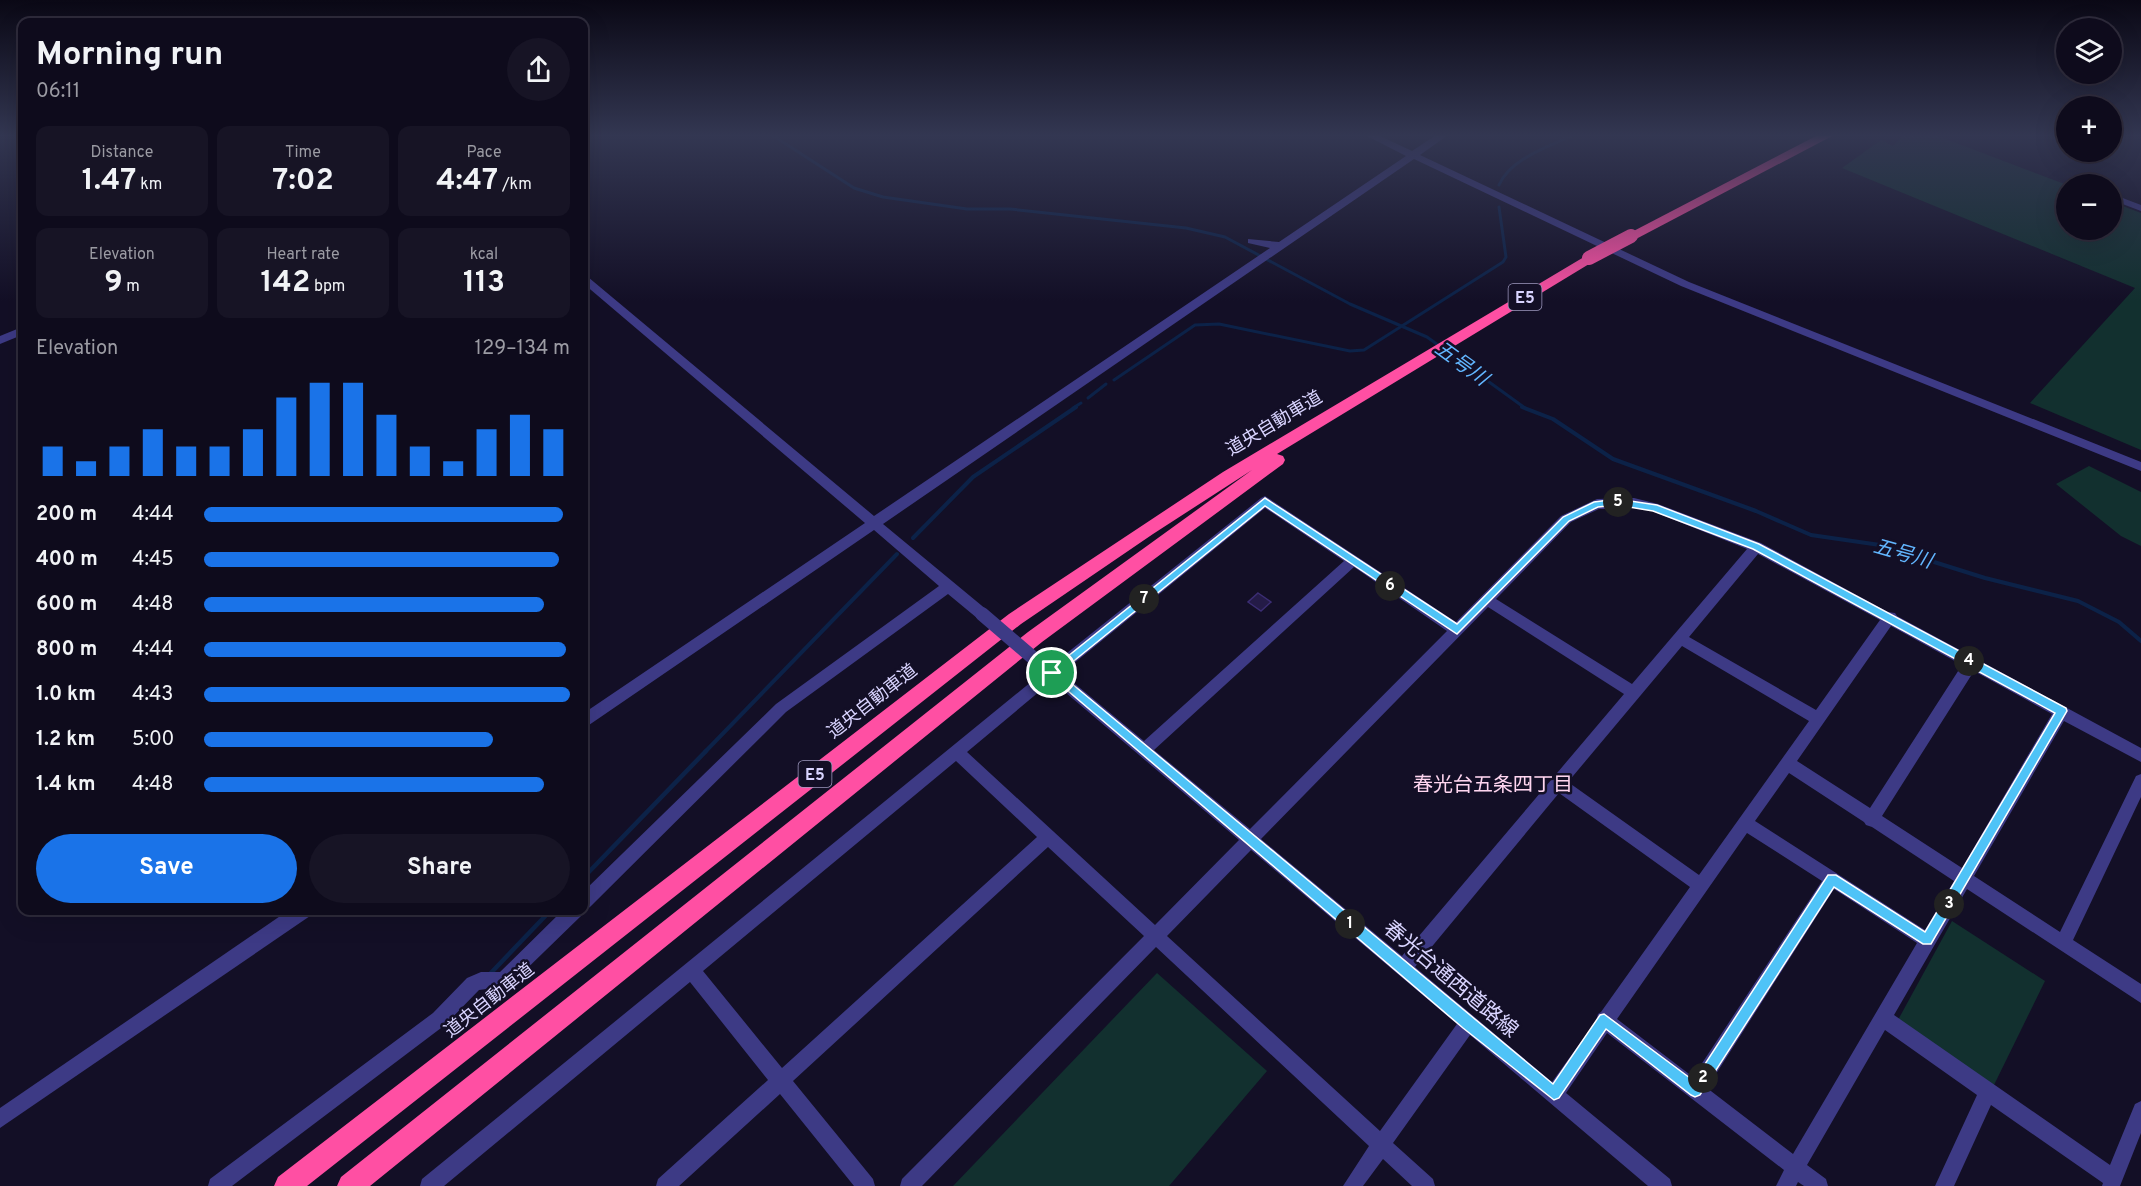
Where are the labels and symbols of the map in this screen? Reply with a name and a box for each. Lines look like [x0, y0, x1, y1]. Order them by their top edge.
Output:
road number: E5 [1508, 284, 1541, 310]
water label: 五号川 [1429, 336, 1494, 394]
street label: 道央自動車道 [1223, 387, 1327, 462]
pin: 5 [1603, 487, 1633, 517]
water label: 五号川 [1870, 534, 1937, 576]
pin: 6 [1375, 571, 1405, 601]
pin: 7 [1129, 584, 1159, 614]
pin: 4 [1954, 646, 1984, 676]
pin [1026, 647, 1077, 698]
street label: 道央自動車道 [823, 660, 923, 744]
road number: E5 [798, 761, 832, 787]
district label: 春光台五条四丁目 [1413, 773, 1573, 799]
pin: 3 [1934, 889, 1964, 919]
pin: 1 [1335, 909, 1365, 939]
street label: 春光台通西道路線 [1377, 916, 1523, 1044]
street label: 道央自動車道 [440, 959, 540, 1043]
pin: 2 [1688, 1063, 1718, 1093]

